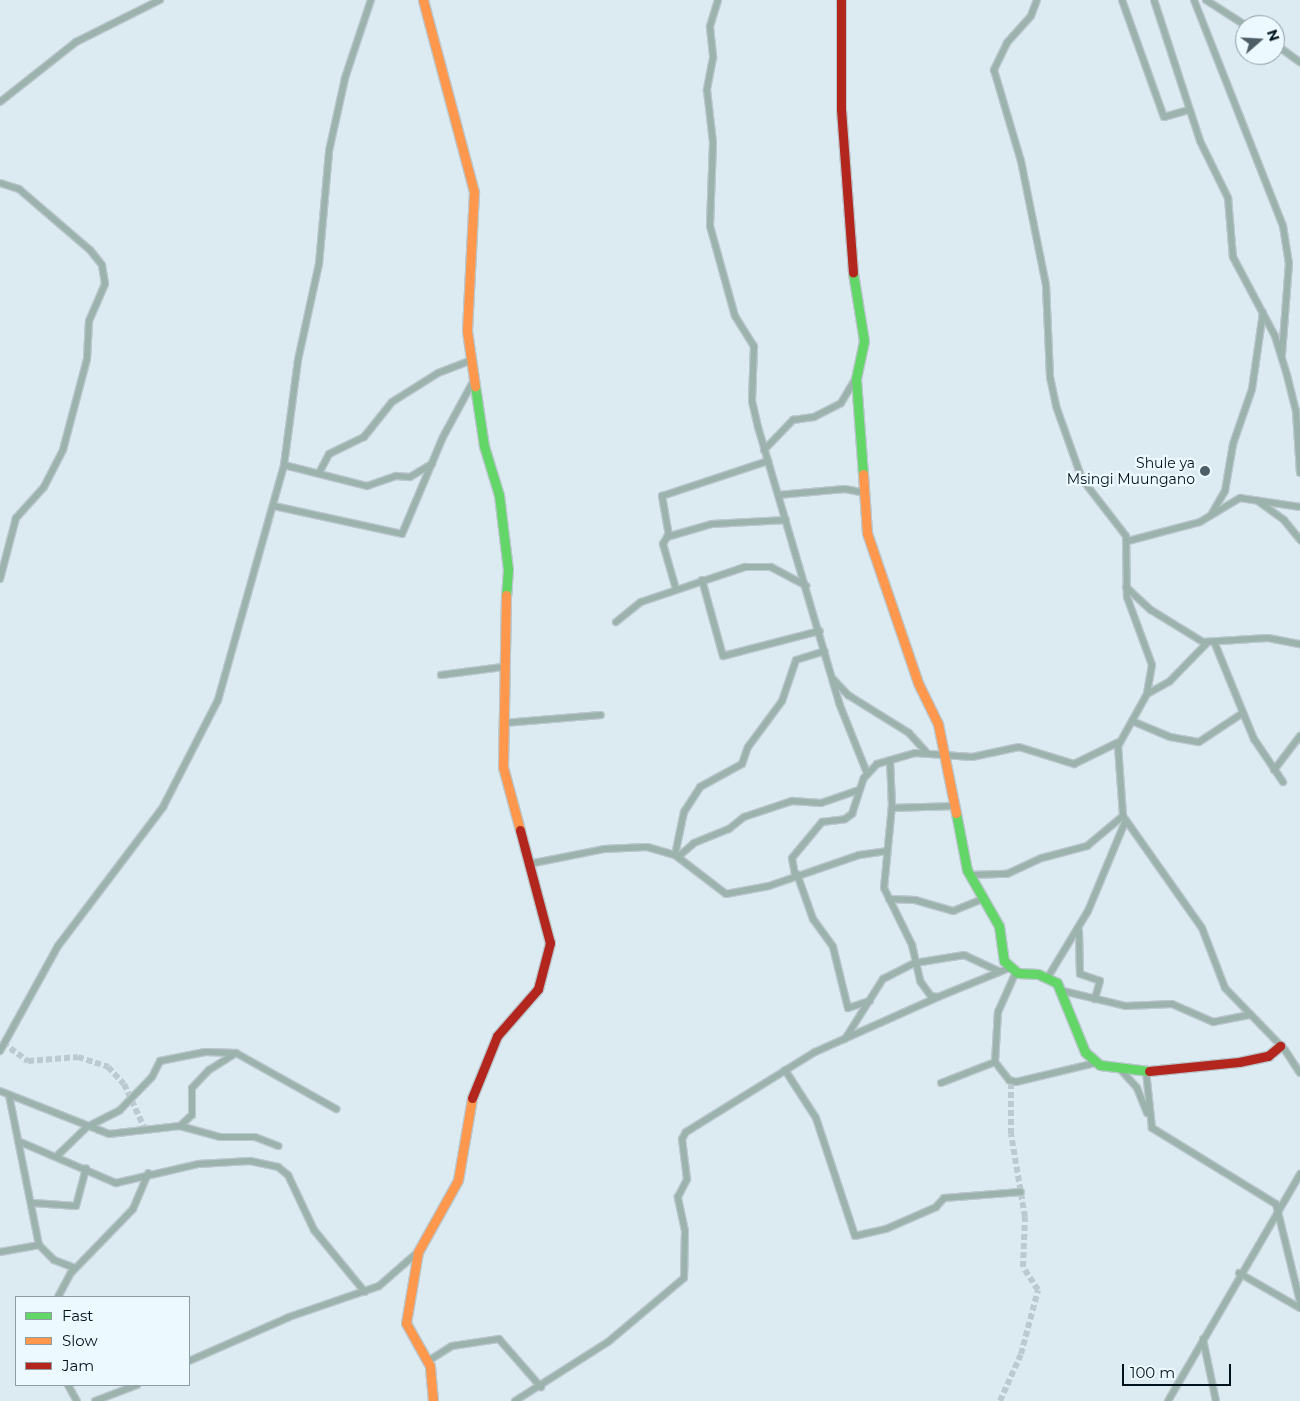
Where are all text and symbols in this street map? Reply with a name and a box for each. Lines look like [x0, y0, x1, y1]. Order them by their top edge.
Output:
north arrow [1235, 15, 1285, 65]
text: N [1263, 27, 1284, 44]
place label: Shule ya Msingi Muungano [1067, 455, 1195, 488]
marker: Shule ya Msingi Muungano [1199, 465, 1211, 477]
legend [15, 1296, 190, 1386]
text: Fast [62, 1306, 93, 1325]
text: Slow [62, 1331, 98, 1350]
scale bar [1125, 1354, 1234, 1386]
text: Jam [62, 1356, 94, 1375]
text: 100 m [1130, 1363, 1175, 1382]

